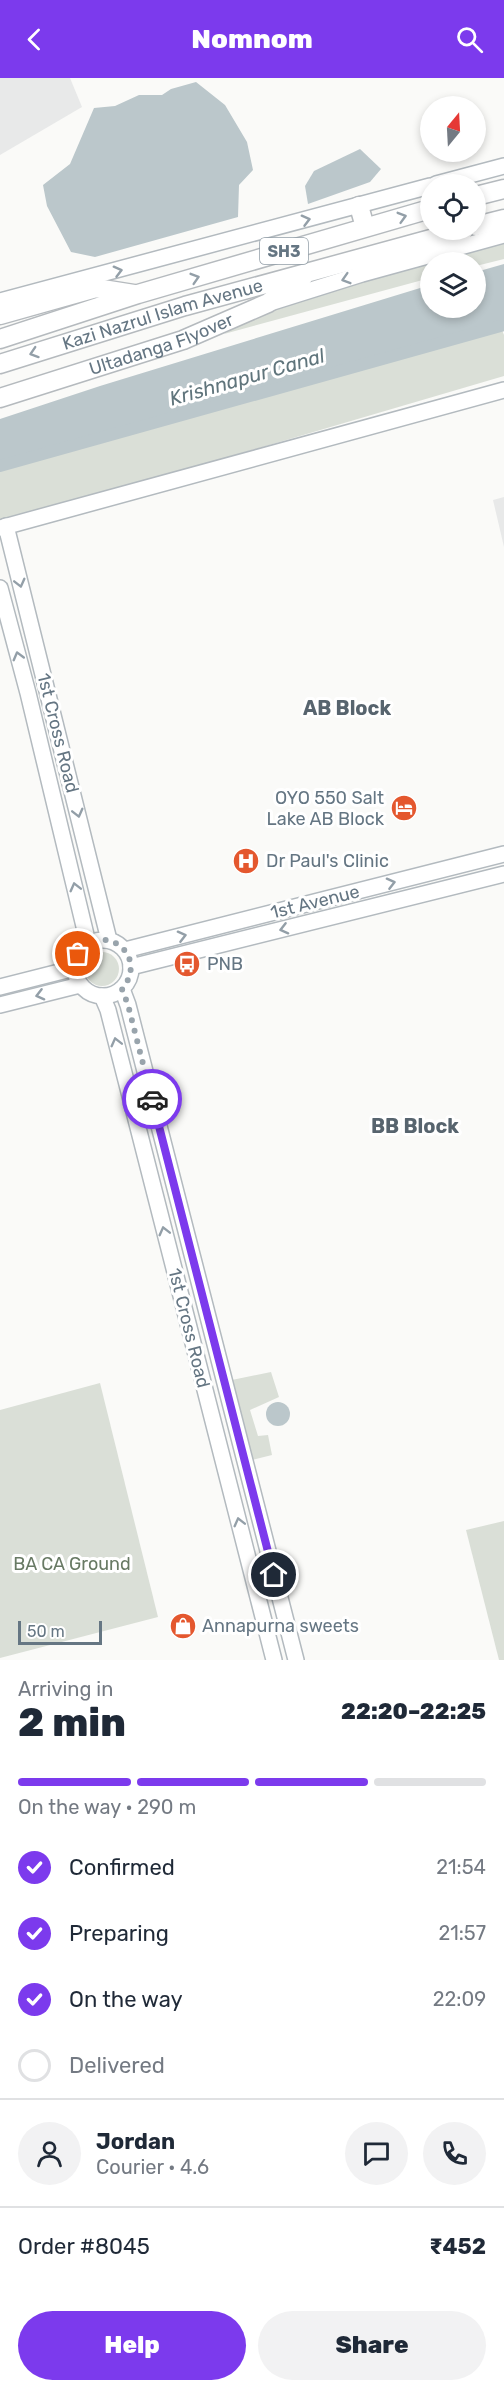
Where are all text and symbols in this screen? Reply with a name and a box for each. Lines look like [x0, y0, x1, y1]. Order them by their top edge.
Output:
icon: back [18, 23, 51, 56]
text: Nomnom [191, 23, 313, 55]
icon: search [453, 23, 486, 56]
north arrow [420, 96, 486, 162]
map controls [420, 96, 486, 318]
button: locate [420, 174, 486, 240]
one-way arrow [397, 211, 407, 224]
one-way arrow [300, 215, 311, 227]
road number: SH3 [260, 238, 308, 264]
button: layers [420, 252, 486, 318]
one-way arrow [112, 265, 122, 278]
one-way arrow [341, 272, 352, 284]
one-way arrow [189, 273, 199, 285]
street label: Kazi Nazrul Islam Avenue [60, 274, 265, 355]
street label: Ultadanga Flyover [86, 308, 237, 380]
water label: Krishnapur Canal [167, 343, 328, 411]
one-way arrow [29, 346, 40, 358]
one-way arrow [12, 578, 25, 588]
one-way arrow [13, 652, 26, 662]
street label: 1st Cross Road [32, 671, 84, 795]
district label: AB Block [303, 696, 391, 720]
place label: OYO 550 Salt Lake AB Block [267, 787, 385, 830]
hotel icon: OYO 550 Salt Lake AB Block [389, 793, 419, 823]
one-way arrow [71, 808, 84, 818]
hospital icon: Dr Paul's Clinic [231, 846, 261, 876]
place label: Dr Paul's Clinic [266, 850, 389, 872]
one-way arrow [386, 877, 396, 890]
street label: 1st Avenue [268, 880, 362, 924]
one-way arrow [69, 882, 82, 892]
one-way arrow [280, 921, 290, 934]
pin [52, 928, 103, 979]
one-way arrow [177, 930, 187, 943]
icon: bag [61, 937, 94, 970]
bus stop icon: PNB [172, 949, 202, 979]
place label: PNB [207, 953, 243, 975]
one-way arrow [35, 988, 46, 1000]
one-way arrow [111, 1037, 124, 1047]
courier [122, 1069, 182, 1129]
icon: car [136, 1083, 169, 1116]
district label: BB Block [371, 1114, 459, 1138]
one-way arrow [159, 1226, 172, 1236]
street label: 1st Cross Road [163, 1266, 215, 1390]
one-way arrow [233, 1517, 246, 1527]
pin [248, 1549, 299, 1600]
park label: BA CA Ground [13, 1553, 131, 1575]
icon: home [257, 1558, 290, 1591]
shop icon: Annapurna sweets [168, 1611, 198, 1641]
place label: Annapurna sweets [202, 1615, 359, 1637]
scale bar [18, 1618, 102, 1646]
text: 50 m [27, 1622, 65, 1641]
text: Arriving in [18, 1677, 113, 1701]
text: 22:20–22:25 [341, 1698, 486, 1725]
text: 2 min [18, 1700, 126, 1746]
text: On the way · 290 m [18, 1795, 196, 1819]
icon: check [18, 1851, 51, 1884]
text: Confirmed [69, 1854, 175, 1881]
text: 21:54 [436, 1855, 486, 1879]
icon: check [18, 1917, 51, 1950]
text: Preparing [69, 1920, 169, 1947]
text: 21:57 [438, 1921, 486, 1945]
icon: check [18, 1983, 51, 2016]
text: On the way [69, 1986, 183, 2013]
text: 22:09 [433, 1987, 486, 2011]
text: Delivered [69, 2052, 165, 2079]
button: person [18, 2122, 81, 2185]
button: chat [345, 2122, 408, 2185]
button: phone [423, 2122, 486, 2185]
text: Jordan [96, 2128, 175, 2155]
text: Courier · 4.6 [96, 2155, 209, 2179]
text: Order #8045 [18, 2233, 150, 2260]
text: ₹452 [429, 2233, 486, 2260]
button: Help [18, 2311, 246, 2380]
button: Share [258, 2311, 486, 2380]

